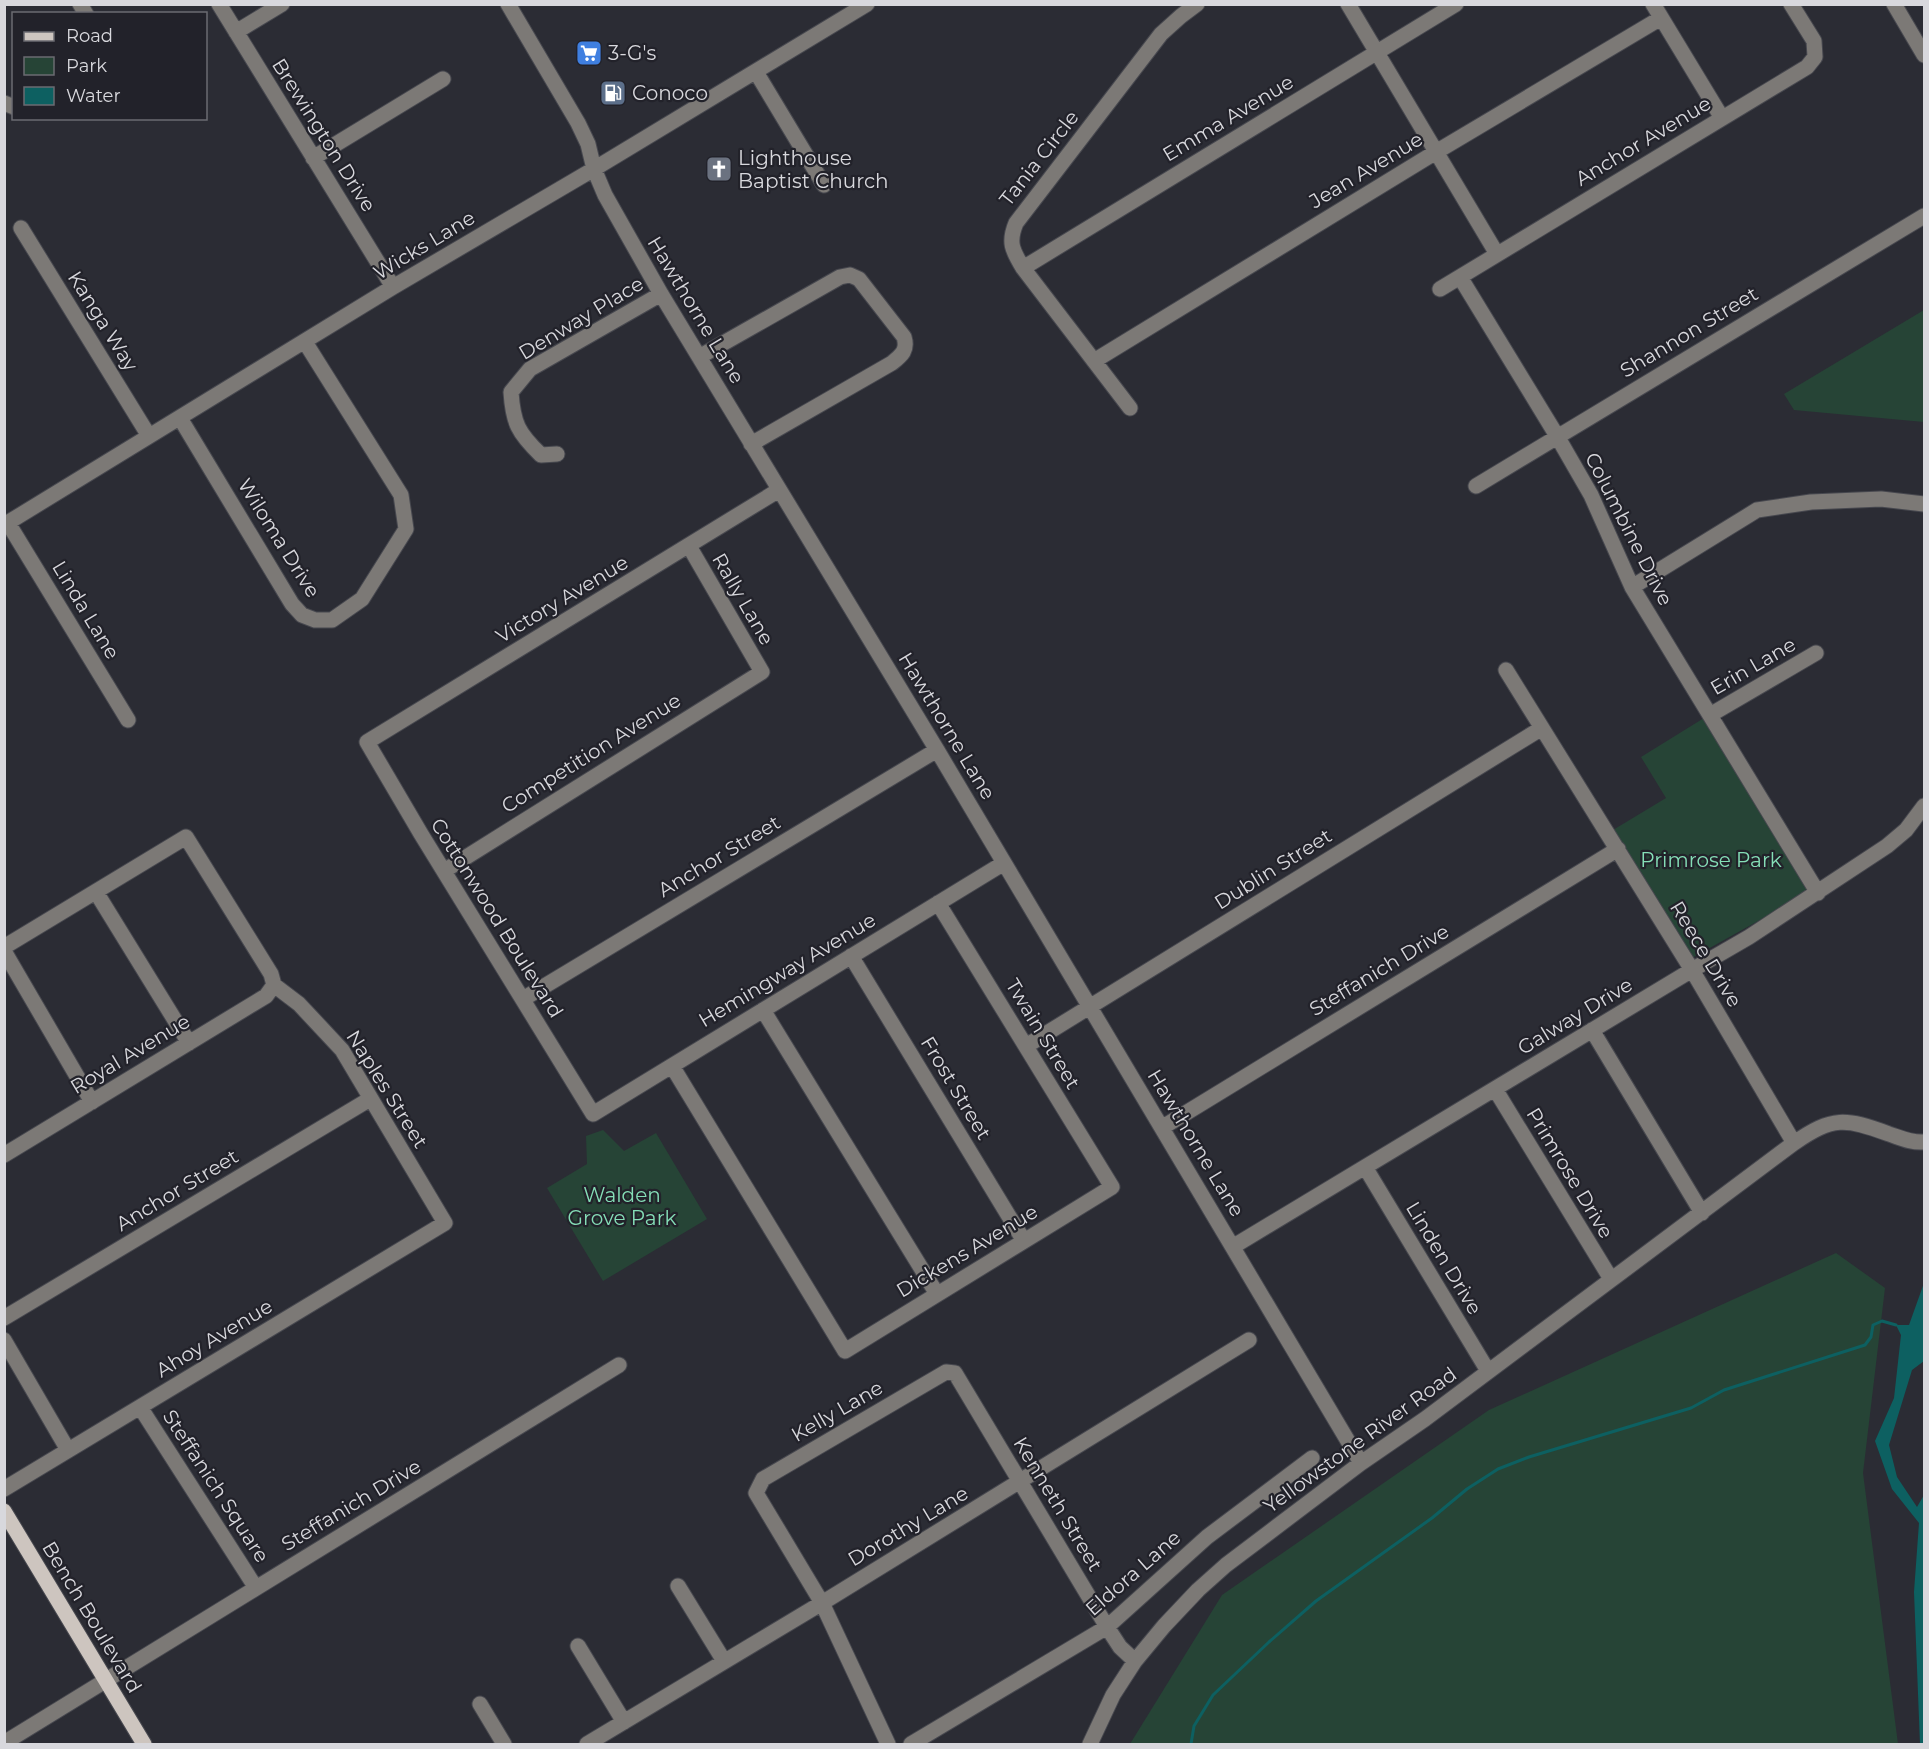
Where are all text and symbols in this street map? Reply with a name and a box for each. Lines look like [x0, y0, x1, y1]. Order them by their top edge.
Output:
legend [12, 12, 207, 120]
text: Road [66, 25, 113, 47]
supermarket icon: 3-G's [574, 38, 604, 68]
place label: 3-G's [608, 41, 657, 65]
street label: Brewington Drive [267, 54, 381, 216]
text: Park [66, 55, 107, 77]
street label: Emma Avenue [1158, 70, 1298, 166]
fuel station icon: Conoco [598, 78, 628, 108]
place label: Conoco [632, 81, 708, 105]
text: Water [66, 85, 121, 107]
street label: Anchor Avenue [1571, 91, 1715, 191]
street label: Tania Circle [994, 105, 1084, 211]
street label: Jean Avenue [1304, 127, 1427, 214]
place label: Lighthouse Baptist Church [738, 146, 889, 193]
church icon: Lighthouse Baptist Church [704, 154, 734, 184]
street label: Wicks Lane [369, 205, 479, 285]
street label: Hawthorne Lane [643, 232, 749, 388]
street label: Kanga Way [63, 267, 143, 376]
street label: Denway Place [514, 271, 648, 365]
street label: Shannon Street [1616, 281, 1762, 383]
street label: Columbine Drive [1580, 448, 1678, 610]
street label: Wiloma Drive [233, 474, 325, 602]
street label: Rally Lane [707, 549, 779, 649]
street label: Victory Avenue [491, 550, 633, 648]
street label: Linda Lane [47, 556, 125, 664]
street label: Erin Lane [1706, 632, 1800, 700]
street label: Hawthorne Lane [894, 648, 1000, 804]
street label: Competition Avenue [497, 688, 685, 818]
street label: Anchor Street [653, 810, 785, 902]
street label: Cottonwood Boulevard [426, 814, 568, 1022]
street label: Dublin Street [1210, 823, 1336, 915]
park label: Primrose Park [1640, 848, 1782, 872]
street label: Reece Drive [1665, 897, 1747, 1011]
street label: Hemingway Avenue [694, 908, 880, 1032]
street label: Steffanich Drive [1305, 919, 1453, 1021]
street label: Galway Drive [1513, 972, 1637, 1060]
street label: Twain Street [1001, 975, 1085, 1093]
street label: Royal Avenue [66, 1009, 194, 1099]
street label: Naples Street [341, 1026, 433, 1152]
street label: Frost Street [916, 1032, 996, 1144]
street label: Hawthorne Lane [1143, 1065, 1249, 1221]
street label: Primrose Drive [1522, 1103, 1618, 1243]
street label: Anchor Street [111, 1144, 243, 1236]
park label: Walden Grove Park [567, 1183, 677, 1230]
street label: Linden Drive [1401, 1197, 1487, 1319]
street label: Dickens Avenue [892, 1199, 1042, 1303]
street label: Ahoy Avenue [151, 1294, 277, 1382]
street label: Yellowstone River Road [1259, 1362, 1461, 1518]
street label: Kelly Lane [787, 1375, 887, 1447]
street label: Steffanich Square [158, 1405, 274, 1567]
street label: Kenneth Street [1008, 1433, 1108, 1575]
street label: Steffanich Drive [277, 1454, 425, 1556]
street label: Dorothy Lane [844, 1481, 972, 1571]
street label: Eldora Lane [1080, 1525, 1186, 1621]
street label: Bench Boulevard [37, 1537, 147, 1697]

